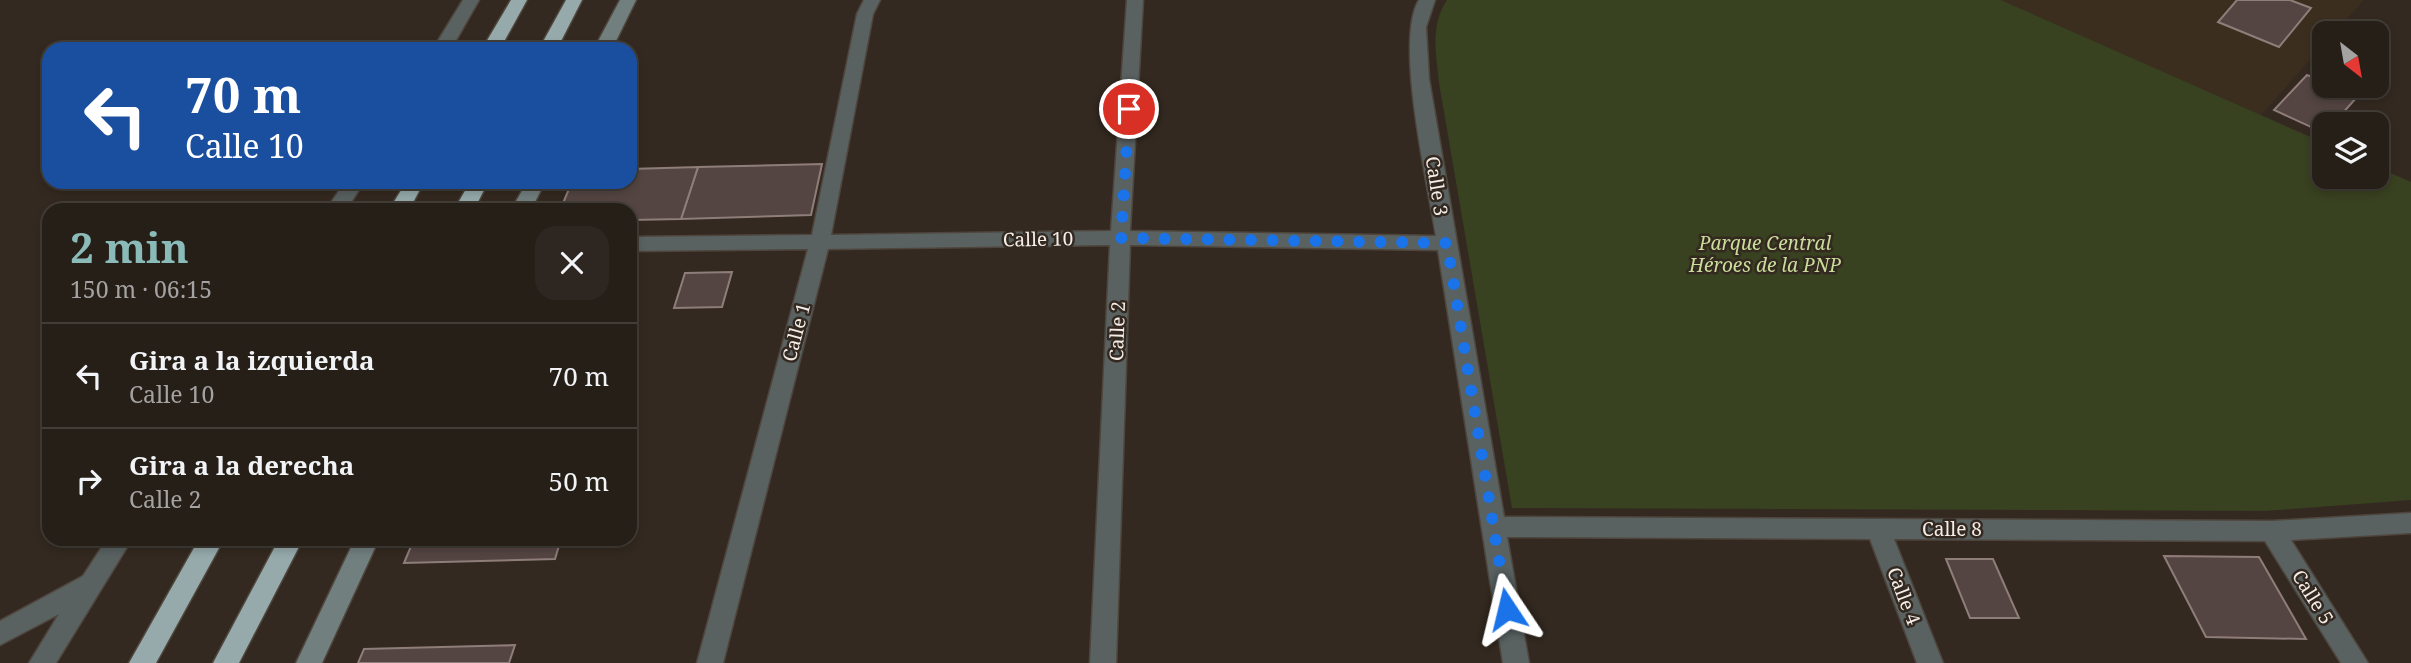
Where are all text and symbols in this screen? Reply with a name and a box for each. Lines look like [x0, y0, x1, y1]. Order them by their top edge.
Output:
north arrow [2312, 21, 2389, 98]
map controls [2312, 21, 2389, 189]
text: 70 m [185, 61, 301, 127]
icon: left [70, 70, 161, 161]
pin [1099, 79, 1159, 139]
icon: arrive [1110, 90, 1148, 128]
button: layers [2312, 112, 2389, 189]
text: Calle 10 [185, 124, 304, 167]
street label: Calle 3 [1419, 154, 1455, 218]
text: 2 min [70, 218, 189, 275]
street label: Calle 10 [1003, 225, 1073, 253]
button: close [535, 226, 609, 300]
park label: Parque Central Héroes de la PNP [1688, 230, 1841, 278]
text: 150 m · 06:15 [70, 273, 212, 305]
street label: Calle 1 [776, 300, 816, 364]
street label: Calle 2 [1103, 301, 1131, 361]
text: Gira a la izquierda [129, 342, 375, 378]
icon: left [70, 357, 108, 395]
text: 70 m [549, 358, 609, 394]
text: Calle 10 [129, 378, 214, 410]
text: Gira a la derecha [129, 447, 354, 483]
icon: right [70, 462, 108, 500]
text: 50 m [549, 463, 609, 499]
text: Calle 2 [129, 483, 201, 515]
street label: Calle 8 [1922, 516, 1982, 542]
street label: Calle 4 [1881, 563, 1927, 629]
street label: Calle 5 [2286, 565, 2340, 629]
position arrow [1470, 572, 1544, 646]

